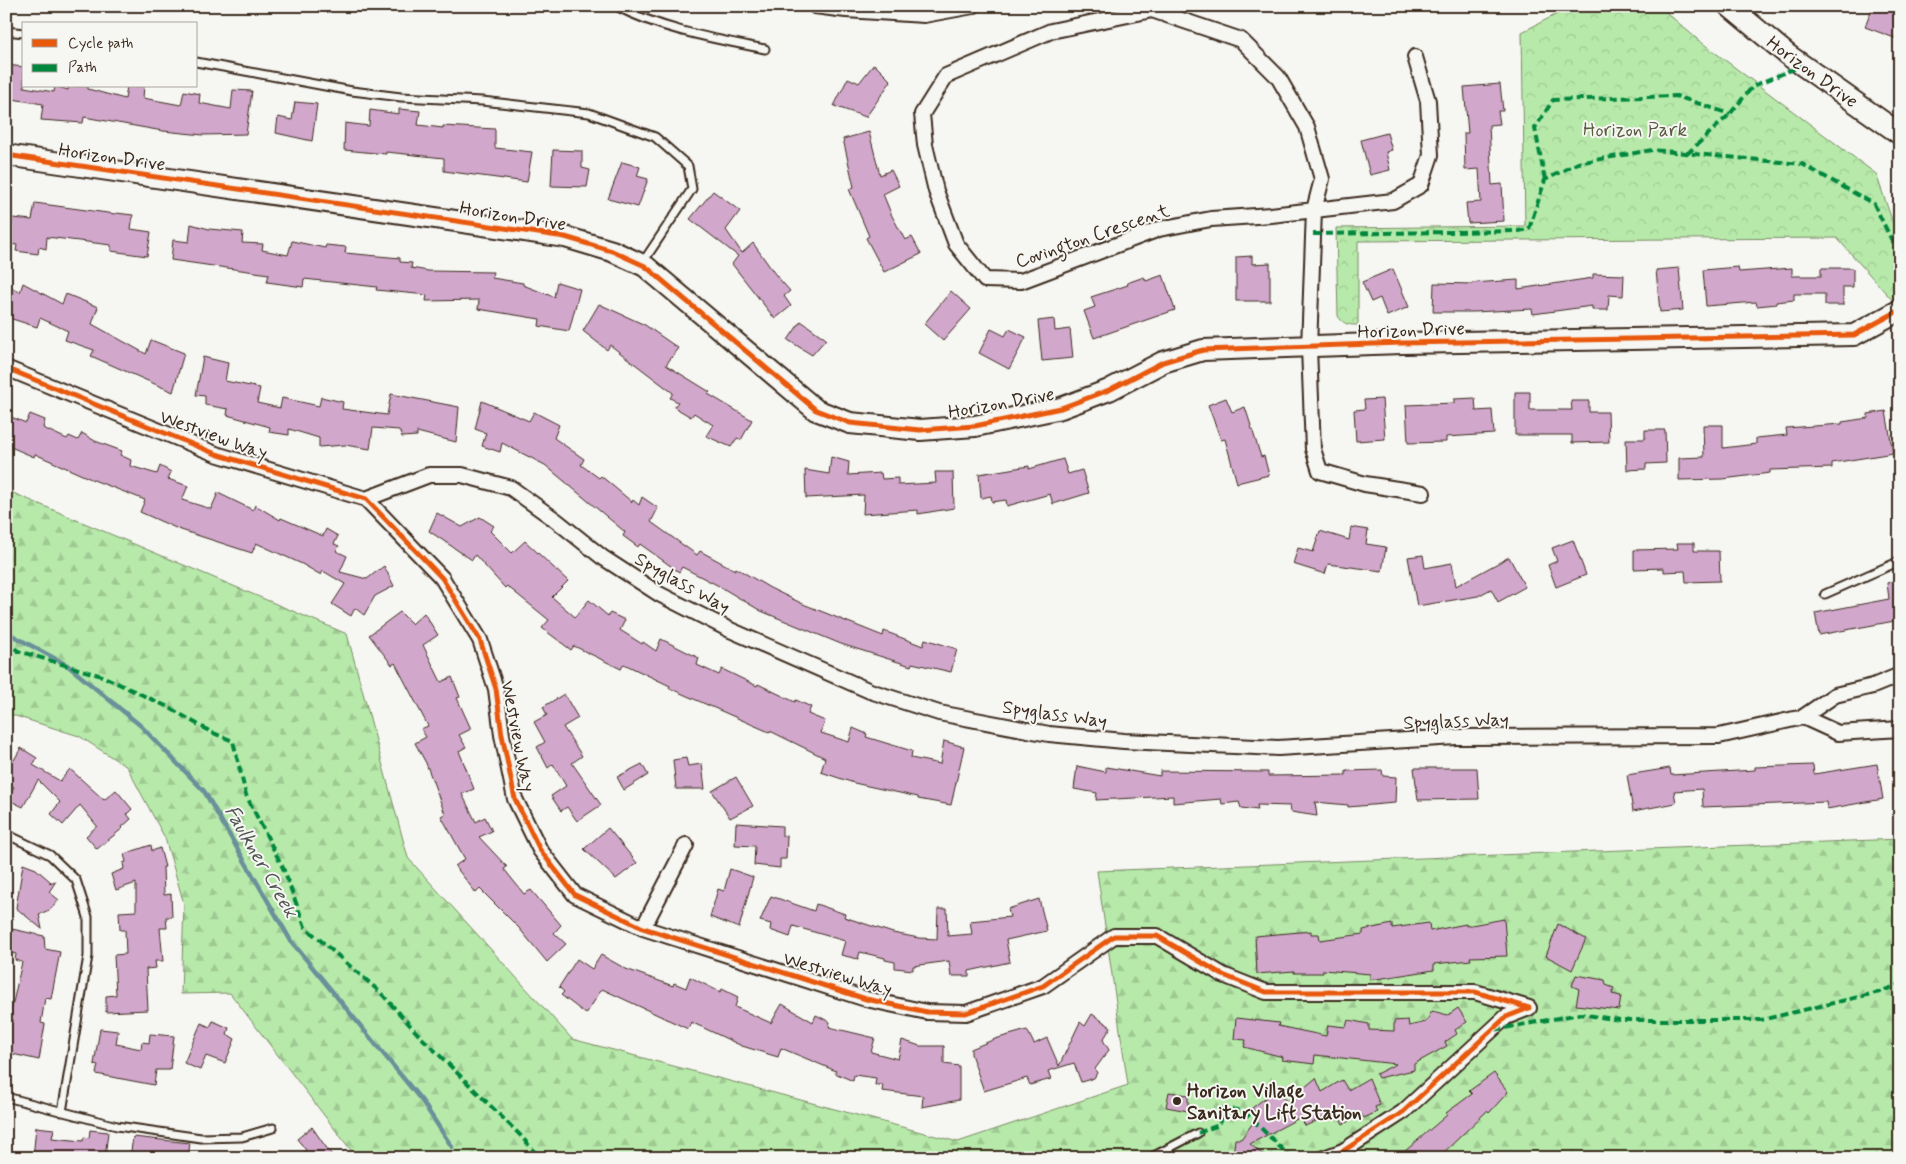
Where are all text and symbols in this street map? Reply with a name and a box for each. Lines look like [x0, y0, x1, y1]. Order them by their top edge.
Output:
legend [22, 22, 198, 88]
street label: Horizon Drive [1761, 30, 1863, 114]
text: Cycle path [68, 34, 133, 54]
text: Path [68, 58, 97, 78]
park label: Horizon Park [1583, 118, 1687, 143]
street label: Horizon Drive [57, 138, 167, 177]
street label: Horizon Drive [458, 196, 568, 237]
street label: Covington Crescent [1012, 198, 1174, 277]
street label: Horizon Drive [1357, 316, 1465, 345]
street label: Horizon Drive [946, 382, 1057, 425]
street label: Westview Way [156, 404, 271, 467]
street label: Spyglass Way [630, 547, 735, 621]
street label: Westview Way [494, 678, 541, 794]
street label: Spyglass Way [1001, 695, 1109, 735]
street label: Spyglass Way [1403, 707, 1509, 737]
water label: Faulkner Creek [218, 800, 304, 924]
street label: Westview Way [780, 946, 895, 1004]
place label: Horizon Village Sanitary Lift Station [1187, 1079, 1362, 1126]
marker: Horizon Village Sanitary Lift Station [1171, 1095, 1183, 1107]

